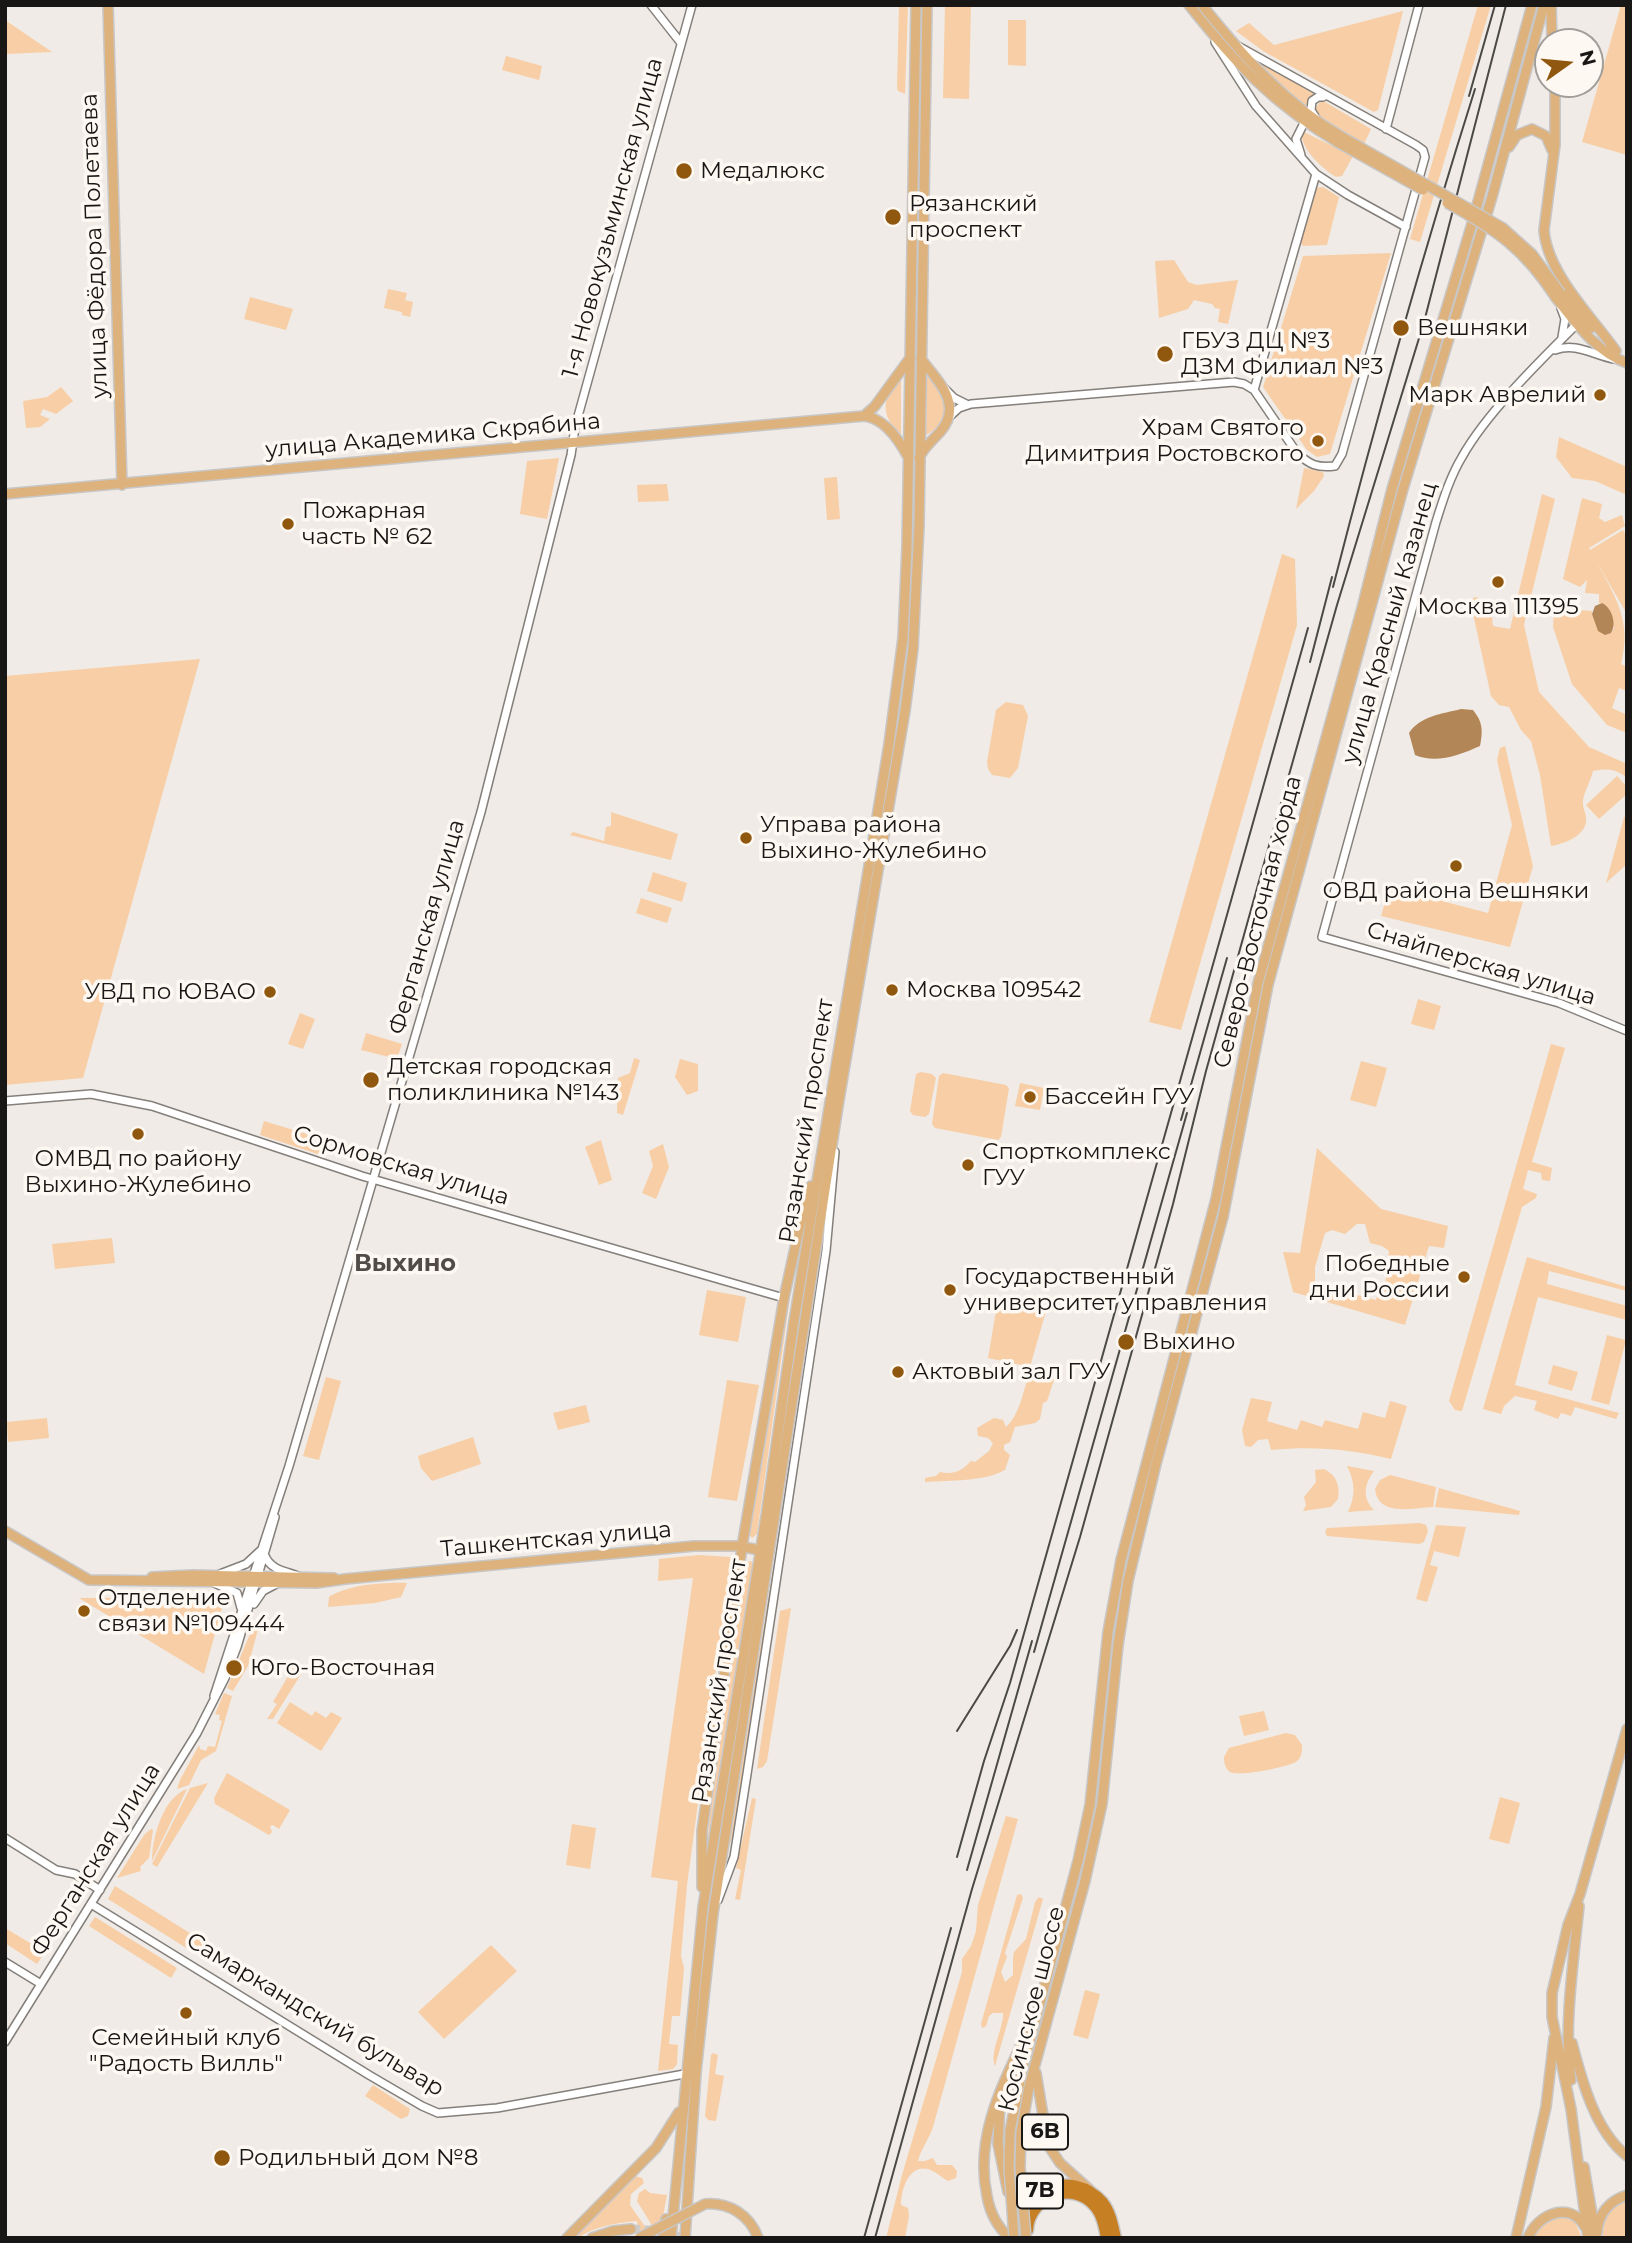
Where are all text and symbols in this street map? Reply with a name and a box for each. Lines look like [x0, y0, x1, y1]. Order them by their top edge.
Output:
north arrow [1534, 28, 1604, 98]
text: N [1575, 48, 1601, 68]
street label: 1-я Новокузьминская улица [557, 55, 669, 381]
street label: улица Фёдора Полетаева [76, 93, 114, 399]
place label: Медалюкс [700, 157, 825, 185]
marker: Медалюкс [674, 161, 694, 181]
place label: Рязанский проспект [909, 190, 1038, 244]
marker: Рязанский проспект [883, 207, 903, 227]
place label: Вешняки [1417, 314, 1528, 342]
marker: Вешняки [1391, 318, 1411, 338]
place label: ГБУЗ ДЦ №3 ДЗМ Филиал №3 [1181, 327, 1384, 381]
marker: ГБУЗ ДЦ №3 ДЗМ Филиал №3 [1155, 344, 1175, 364]
place label: Марк Аврелий [1408, 381, 1586, 409]
marker: Марк Аврелий [1592, 387, 1608, 403]
street label: улица Академика Скрябина [264, 408, 602, 464]
place label: Храм Святого Димитрия Ростовского [1026, 414, 1304, 468]
marker: Храм Святого Димитрия Ростовского [1310, 433, 1326, 449]
street label: улица Красный Казанец [1337, 479, 1443, 767]
place label: Пожарная часть № 62 [302, 497, 432, 551]
marker: Пожарная часть № 62 [280, 516, 296, 532]
marker: Москва 111395 [1490, 574, 1506, 590]
place label: Москва 111395 [1417, 593, 1579, 621]
street label: Северо-Восточная хорда [1208, 773, 1308, 1071]
place label: Управа района Выхино-Жулебино [760, 811, 987, 865]
street label: Ферганская улица [383, 816, 471, 1038]
marker: Управа района Выхино-Жулебино [738, 830, 754, 846]
marker: ОВД района Вешняки [1448, 858, 1464, 874]
place label: ОВД района Вешняки [1323, 877, 1589, 905]
street label: Снайперская улица [1363, 916, 1599, 1012]
place label: Москва 109542 [906, 976, 1081, 1004]
place label: УВД по ЮВАО [85, 978, 256, 1006]
marker: Москва 109542 [884, 982, 900, 998]
marker: УВД по ЮВАО [262, 984, 278, 1000]
street label: Рязанский проспект [774, 997, 840, 1245]
place label: Детская городская поликлиника №143 [387, 1053, 619, 1107]
marker: Детская городская поликлиника №143 [361, 1070, 381, 1090]
place label: Бассейн ГУУ [1044, 1083, 1194, 1111]
marker: Бассейн ГУУ [1022, 1089, 1038, 1105]
street label: Сормовская улица [290, 1120, 512, 1212]
marker: ОМВД по району Выхино-Жулебино [130, 1126, 146, 1142]
place label: Спорткомплекс ГУУ [982, 1138, 1171, 1192]
place label: ОМВД по району Выхино-Жулебино [25, 1145, 251, 1199]
marker: Спорткомплекс ГУУ [960, 1157, 976, 1173]
district label: Выхино [354, 1250, 456, 1278]
place label: Победные дни России [1310, 1250, 1450, 1304]
place label: Государственный университет управления [964, 1263, 1267, 1317]
marker: Победные дни России [1456, 1269, 1472, 1285]
marker: Государственный университет управления [942, 1282, 958, 1298]
place label: Выхино [1142, 1328, 1235, 1356]
marker: Выхино [1116, 1332, 1136, 1352]
place label: Актовый зал ГУУ [912, 1358, 1111, 1386]
marker: Актовый зал ГУУ [890, 1364, 906, 1380]
street label: Ташкентская улица [439, 1516, 673, 1564]
street label: Рязанский проспект [687, 1557, 753, 1805]
place label: Отделение связи №109444 [98, 1584, 284, 1638]
marker: Отделение связи №109444 [76, 1603, 92, 1619]
place label: Юго-Восточная [250, 1654, 435, 1682]
marker: Юго-Восточная [224, 1658, 244, 1678]
street label: Ферганская улица [25, 1758, 167, 1962]
street label: Косинское шоссе [993, 1903, 1071, 2115]
street label: Самаркандский бульвар [181, 1927, 449, 2103]
marker: Семейный клуб "Радость Вилль" [178, 2005, 194, 2021]
place label: Семейный клуб "Радость Вилль" [89, 2024, 283, 2078]
road number: 6B [1022, 2114, 1068, 2150]
place label: Родильный дом №8 [238, 2144, 478, 2172]
marker: Родильный дом №8 [212, 2148, 232, 2168]
road number: 7B [1017, 2174, 1063, 2208]

